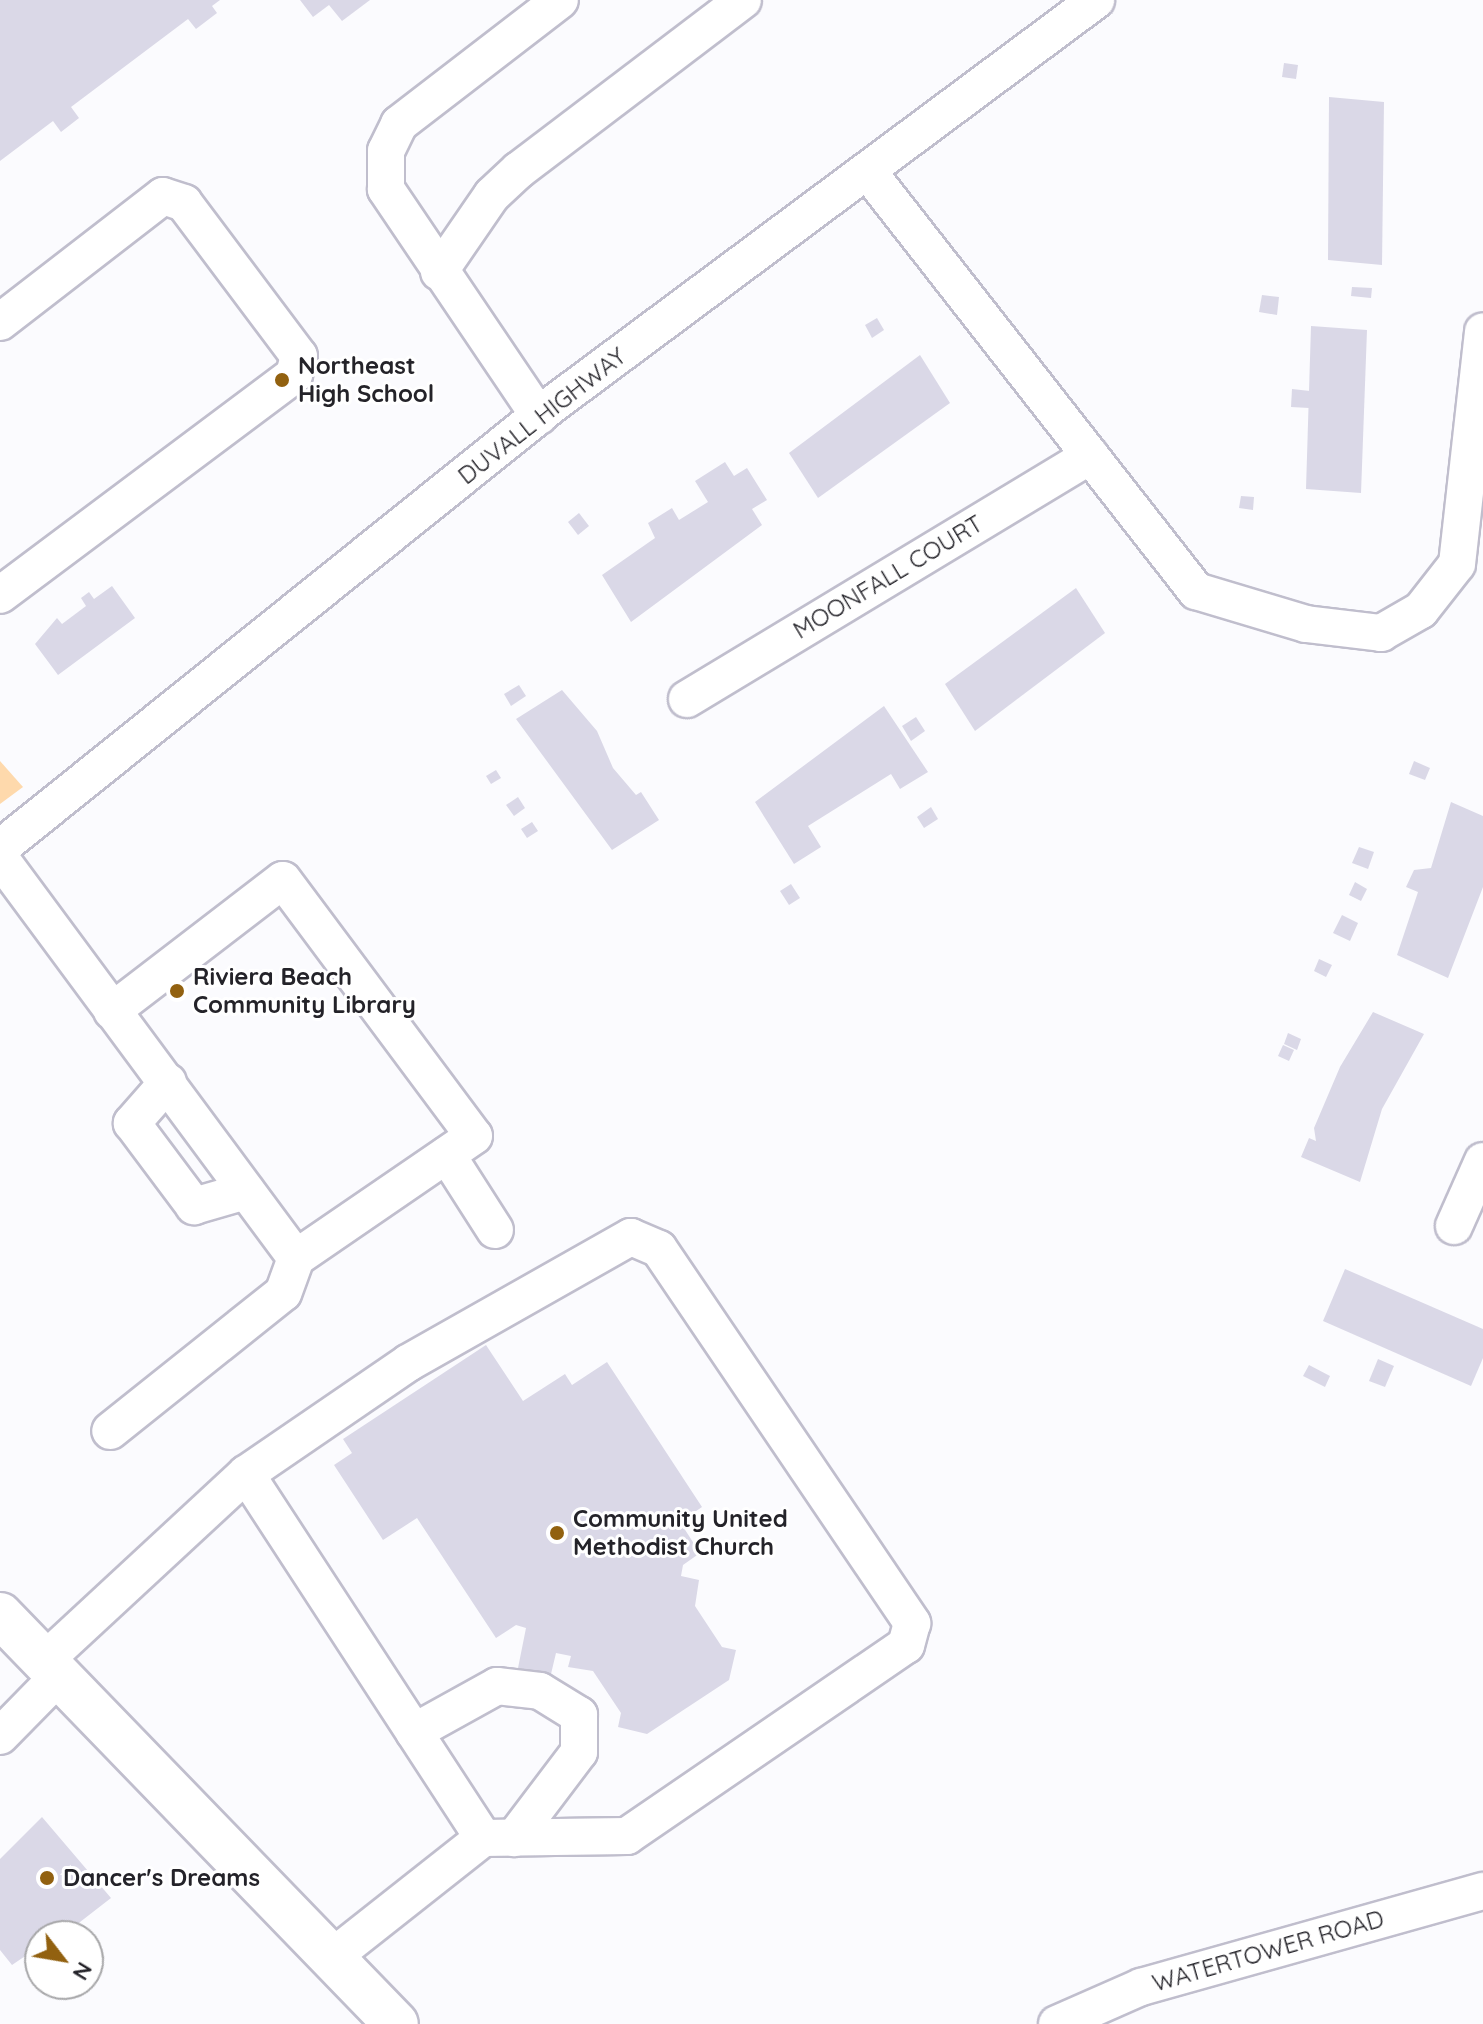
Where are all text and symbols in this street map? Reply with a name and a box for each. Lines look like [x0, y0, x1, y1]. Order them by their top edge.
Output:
street label: DUVALL HIGHWAY [452, 342, 632, 490]
place label: Northeast High School [298, 352, 434, 408]
marker: Northeast High School [273, 371, 291, 389]
street label: MOONFALL COURT [788, 509, 988, 645]
place label: Riviera Beach Community Library [193, 963, 416, 1019]
marker: Riviera Beach Community Library [168, 982, 186, 1000]
place label: Community United Methodist Church [573, 1505, 788, 1561]
marker: Community United Methodist Church [548, 1524, 566, 1542]
place label: Dancer's Dreams [63, 1864, 260, 1892]
marker: Dancer's Dreams [38, 1869, 56, 1887]
street label: WATERTOWER ROAD [1149, 1904, 1387, 1998]
north arrow [24, 1920, 104, 2000]
text: N [67, 1957, 99, 1985]

